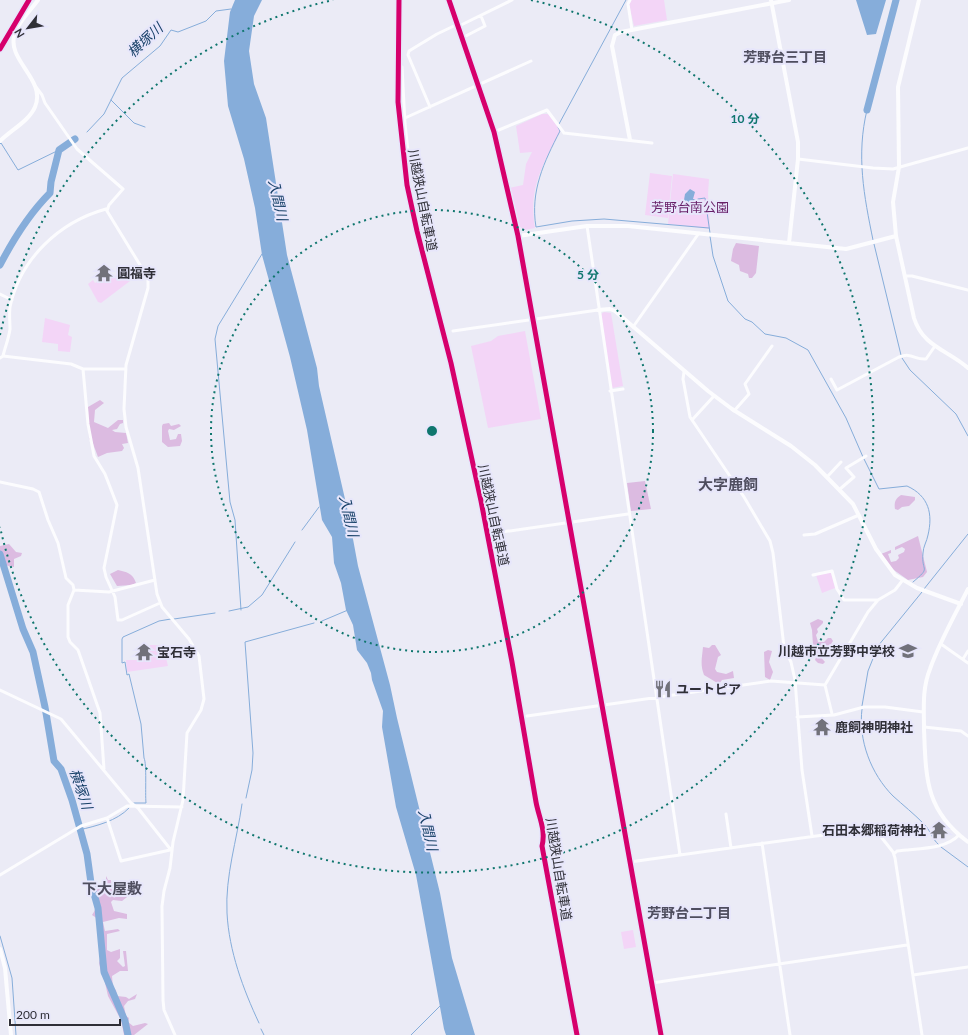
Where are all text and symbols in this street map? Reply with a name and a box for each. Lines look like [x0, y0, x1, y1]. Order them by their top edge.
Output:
north arrow [8, 8, 48, 48]
water label: 横塚川 [124, 18, 167, 60]
text: N [11, 26, 27, 40]
district label: 芳野台三丁目 [743, 48, 827, 65]
text: 10 分 [731, 111, 759, 126]
street label: 川越狭山自転車道 [405, 147, 441, 253]
water label: 入間川 [265, 178, 292, 224]
park label: 芳野台南公園 [651, 199, 729, 215]
temple icon: 圓福寺 [94, 263, 114, 283]
place label: 圓福寺 [117, 265, 156, 281]
text: 5 分 [577, 267, 599, 282]
centre of rings [425, 424, 439, 438]
street label: 川越狭山自転車道 [475, 462, 513, 568]
district label: 大字鹿飼 [698, 475, 758, 493]
water label: 入間川 [336, 494, 363, 540]
school or university icon: 川越市立芳野中学校 [898, 641, 918, 661]
temple icon: 宝石寺 [134, 642, 154, 662]
place label: 川越市立芳野中学校 [778, 643, 895, 659]
place label: 宝石寺 [157, 644, 196, 660]
restaurant icon: ユートピア [653, 679, 673, 699]
place label: ユートピア [676, 681, 741, 697]
temple icon: 鹿飼神明神社 [812, 717, 832, 737]
place label: 鹿飼神明神社 [835, 719, 913, 735]
water label: 横塚川 [67, 766, 97, 813]
water label: 入間川 [415, 808, 442, 854]
street label: 川越狭山自転車道 [543, 816, 575, 922]
temple icon: 石田本郷稲荷神社 [929, 820, 949, 840]
place label: 石田本郷稲荷神社 [822, 822, 926, 838]
district label: 下大屋敷 [82, 879, 142, 897]
district label: 芳野台二丁目 [647, 904, 731, 921]
scale bar [10, 1001, 120, 1027]
text: 200 m [16, 1007, 50, 1022]

